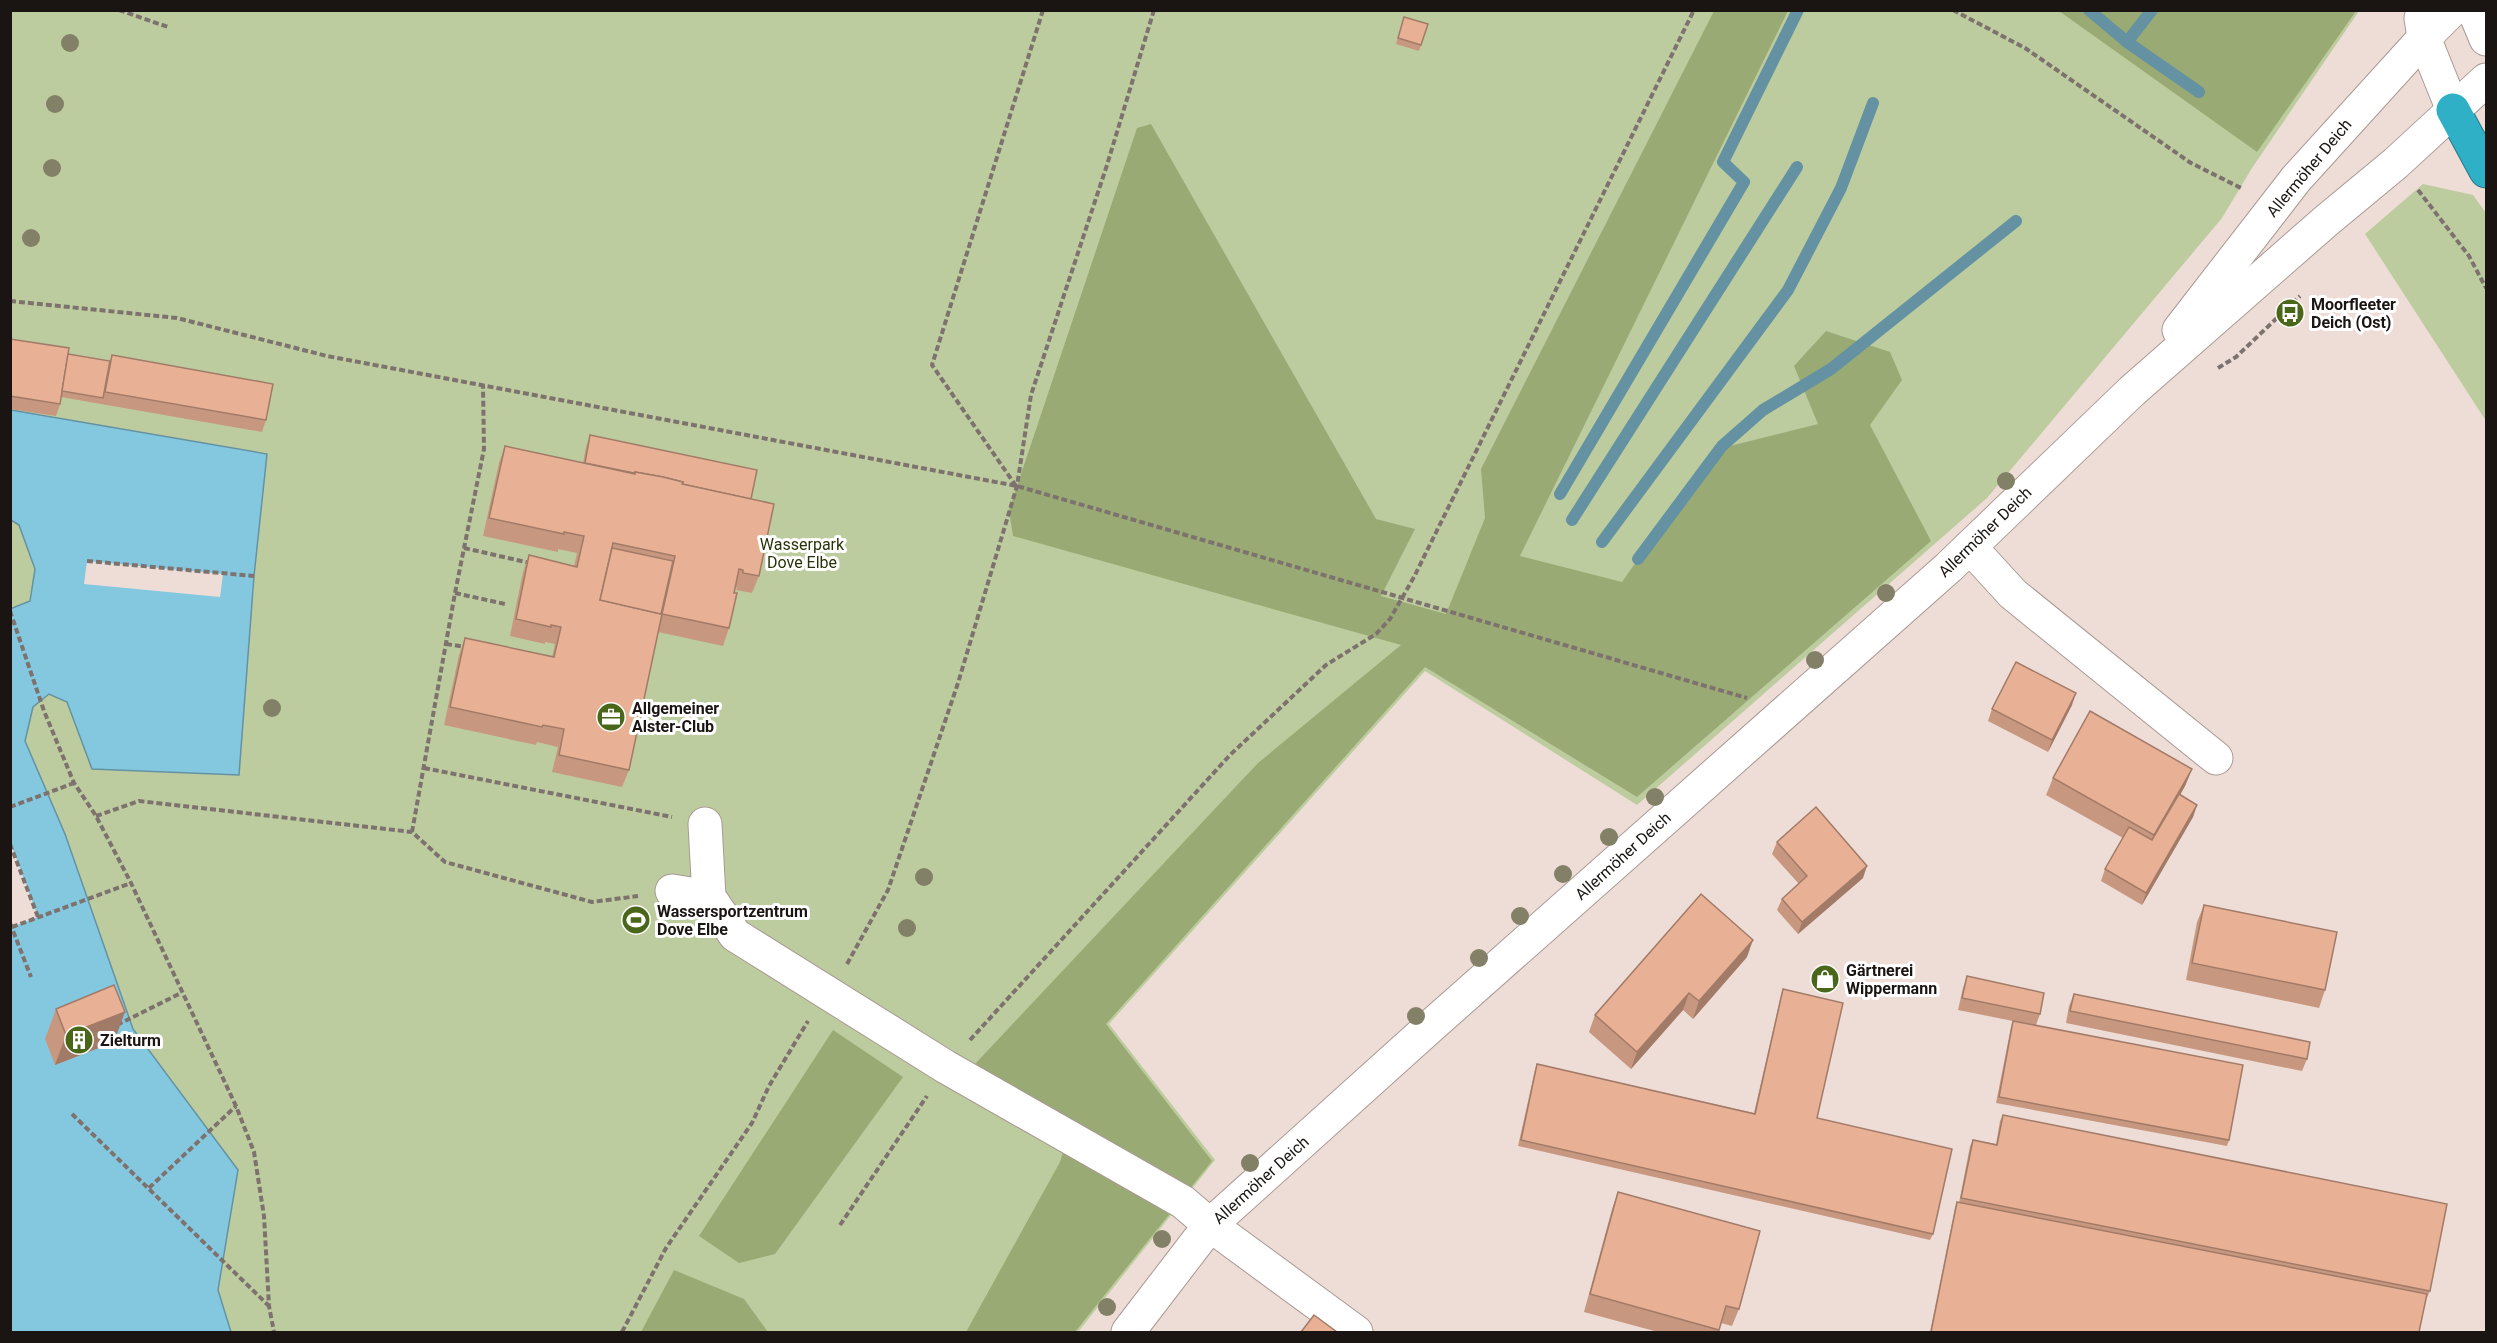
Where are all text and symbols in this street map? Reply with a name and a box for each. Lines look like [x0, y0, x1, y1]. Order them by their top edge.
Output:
street label: Allermöher Deich [2263, 115, 2355, 221]
place label: Moorfleeter Deich (Ost) [2311, 295, 2396, 332]
bus stop icon: Moorfleeter Deich (Ost) [2274, 297, 2306, 329]
street label: Allermöher Deich [1935, 483, 2035, 581]
park label: Wasserpark Dove Elbe [760, 535, 845, 572]
place label: Allgemeiner Alster-Club [632, 699, 719, 736]
office icon: Allgemeiner Alster-Club [595, 701, 627, 733]
street label: Allermöher Deich [1571, 808, 1675, 904]
place label: Wassersportzentrum Dove Elbe [657, 902, 808, 939]
sports icon: Wassersportzentrum Dove Elbe [620, 904, 652, 936]
place label: Gärtnerei Wippermann [1846, 961, 1937, 998]
shop icon: Gärtnerei Wippermann [1809, 963, 1841, 995]
building icon: Zielturm [63, 1024, 95, 1056]
place label: Zielturm [100, 1031, 161, 1050]
street label: Allermöher Deich [1209, 1132, 1313, 1228]

